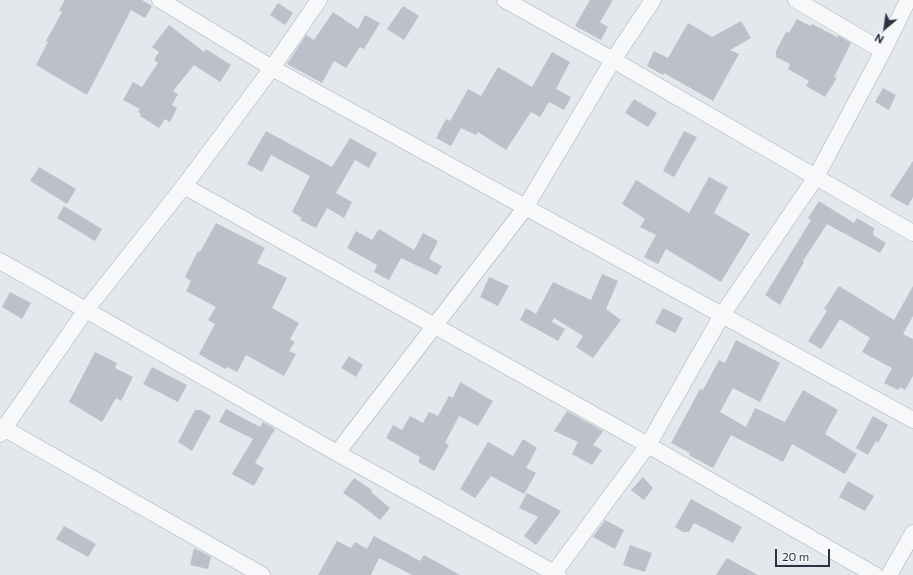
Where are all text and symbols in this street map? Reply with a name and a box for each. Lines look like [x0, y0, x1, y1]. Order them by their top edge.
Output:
north arrow [865, 8, 905, 48]
text: N [872, 31, 886, 47]
scale bar [777, 541, 832, 567]
text: 20 m [782, 549, 809, 563]

